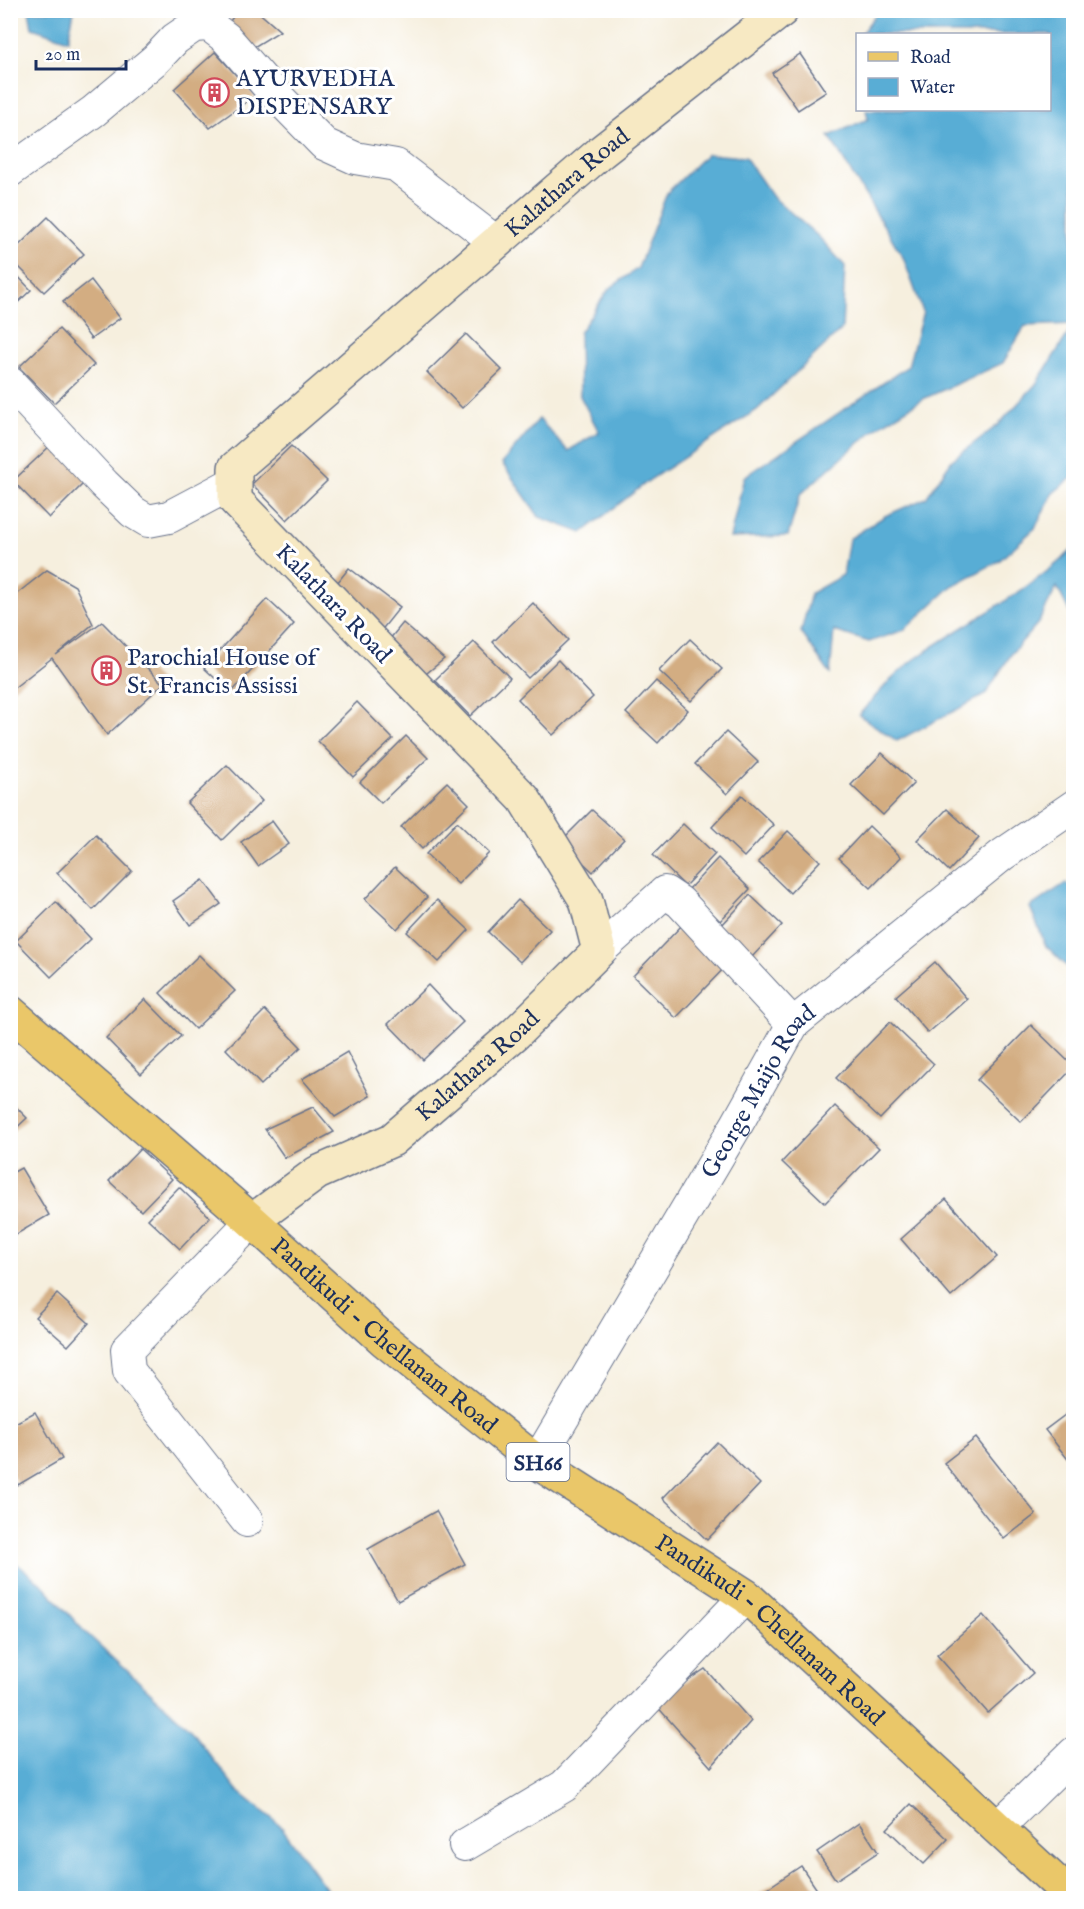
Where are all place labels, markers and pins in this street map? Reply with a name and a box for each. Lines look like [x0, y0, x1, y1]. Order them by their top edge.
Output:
place label: AYURVEDHA DISPENSARY [235, 64, 395, 123]
building icon: AYURVEDHA DISPENSARY [199, 76, 231, 108]
place label: Parochial House of St. Francis Assissi [127, 643, 321, 702]
building icon: Parochial House of St. Francis Assissi [90, 655, 122, 687]

